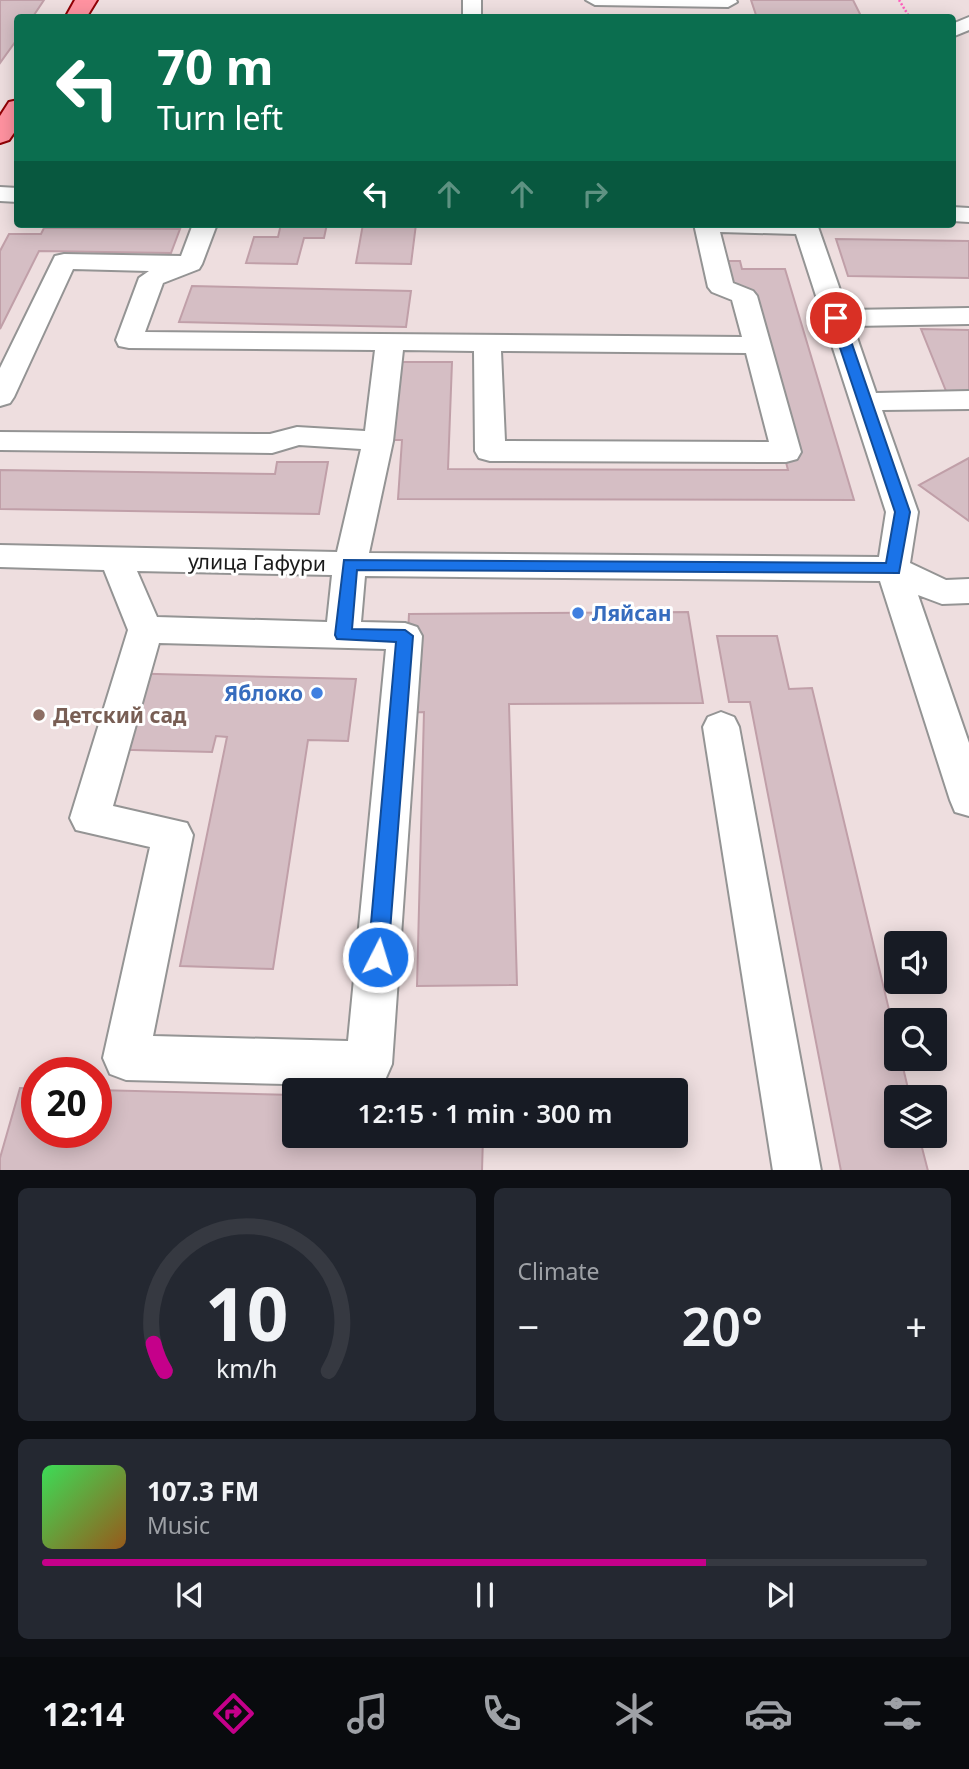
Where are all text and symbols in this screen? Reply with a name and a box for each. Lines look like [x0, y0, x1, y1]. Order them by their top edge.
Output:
text: 70 m [157, 33, 274, 99]
icon: left [42, 42, 133, 133]
text: Turn left [157, 96, 283, 139]
icon: left [357, 175, 395, 213]
icon: ahead [430, 175, 468, 213]
icon: ahead [503, 175, 541, 213]
icon: right [576, 175, 614, 213]
pin [806, 288, 866, 348]
icon: arrive [817, 299, 855, 337]
street label: улица Гафури [188, 547, 326, 577]
place label: Ляйсан [592, 599, 672, 627]
marker: Ляйсан [570, 605, 586, 621]
place label: Яблоко [224, 679, 303, 707]
marker: Яблоко [309, 685, 325, 701]
place label: Детский сад [53, 701, 187, 729]
marker: Детский сад [31, 707, 47, 723]
position arrow [341, 920, 415, 994]
map controls [884, 931, 947, 1148]
button: sound [884, 931, 947, 994]
button: search [884, 1008, 947, 1071]
speed limit sign: 20 [21, 1057, 112, 1148]
button: layers [884, 1085, 947, 1148]
text: 12:15 · 1 min · 300 m [358, 1095, 612, 1131]
text: Climate [518, 1255, 600, 1287]
text: 10 [205, 1263, 288, 1362]
text: 20° [681, 1290, 763, 1361]
text: − [518, 1300, 539, 1352]
text: + [905, 1300, 927, 1352]
text: km/h [216, 1350, 278, 1384]
text: 107.3 FM [147, 1473, 259, 1509]
text: Music [147, 1509, 210, 1541]
icon: previous [171, 1576, 209, 1614]
icon: pause [466, 1576, 504, 1614]
icon: next [761, 1576, 799, 1614]
icon: directions [209, 1689, 258, 1738]
icon: music [343, 1689, 392, 1738]
icon: phone [477, 1689, 526, 1738]
icon: climate [610, 1689, 659, 1738]
icon: car [744, 1689, 793, 1738]
icon: filters [878, 1689, 927, 1738]
text: 12:14 [42, 1692, 125, 1735]

